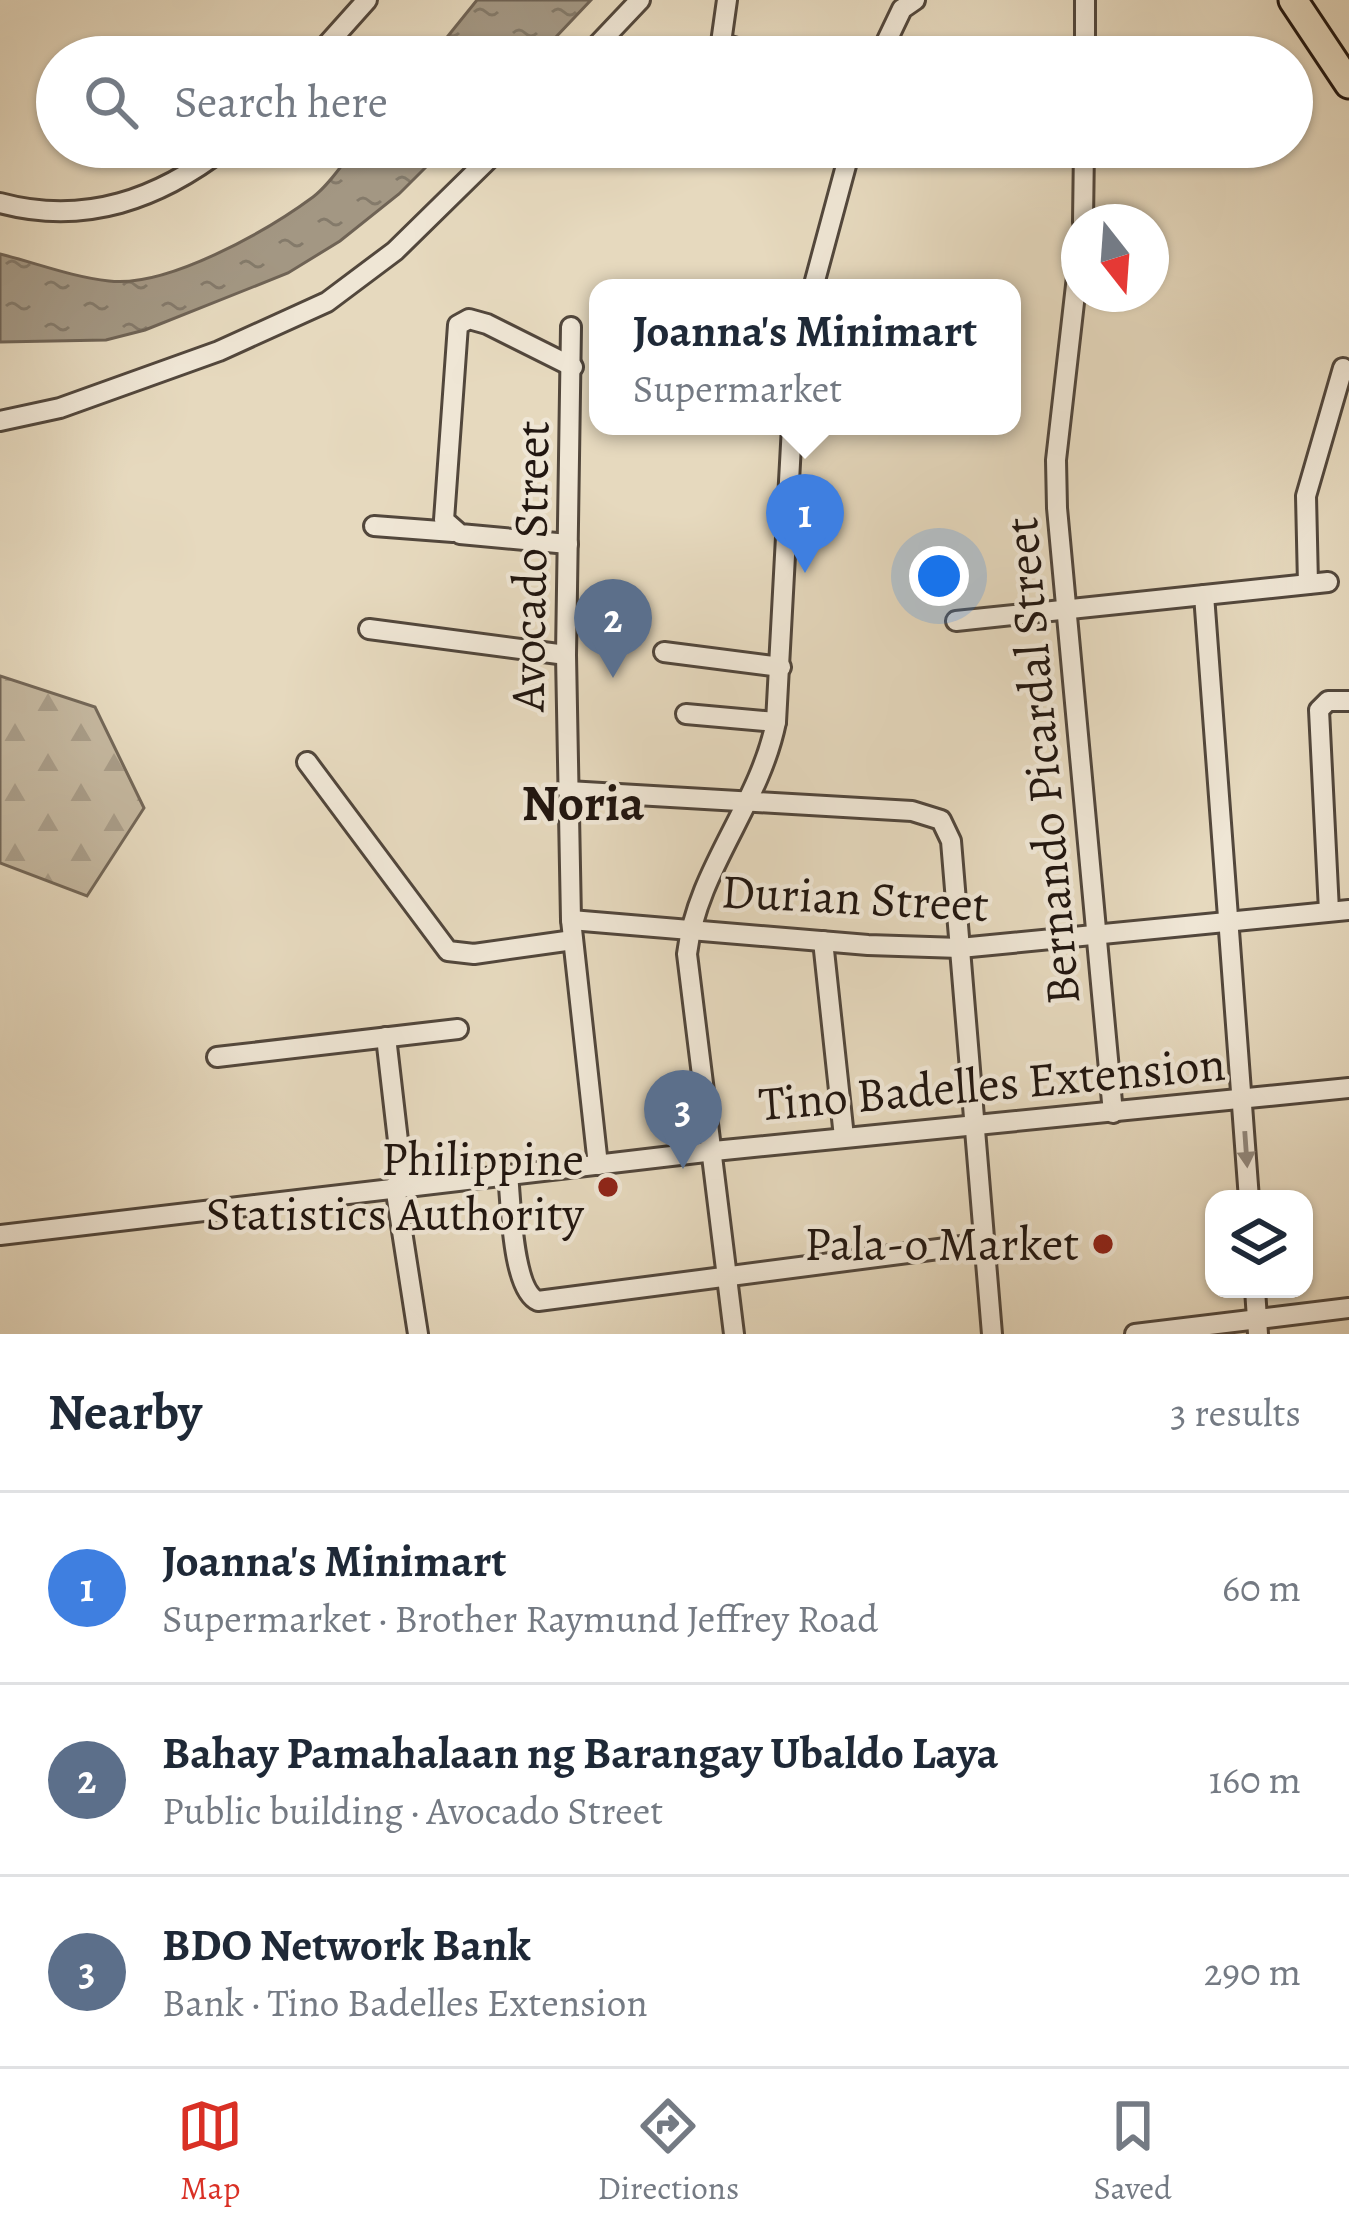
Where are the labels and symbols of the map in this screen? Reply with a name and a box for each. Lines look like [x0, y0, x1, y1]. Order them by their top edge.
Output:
north arrow [1061, 204, 1169, 312]
street label: Avocado Street [494, 420, 566, 713]
pin: 1 [766, 474, 844, 573]
street label: Bernando Picardal Street [988, 514, 1096, 1008]
your location [909, 546, 969, 606]
pin: 2 [574, 579, 652, 678]
district label: Noria [522, 768, 645, 838]
street label: Durian Street [720, 858, 990, 938]
street label: Tino Badelles Extension [756, 1031, 1228, 1137]
pin: 3 [644, 1070, 722, 1169]
place label: Philippine Statistics Authority [206, 1126, 585, 1247]
one-way arrow [1236, 1131, 1255, 1168]
marker: Philippine Statistics Authority [595, 1174, 621, 1200]
place label: Pala-o Market [804, 1211, 1079, 1277]
marker: Pala-o Market [1090, 1231, 1116, 1257]

